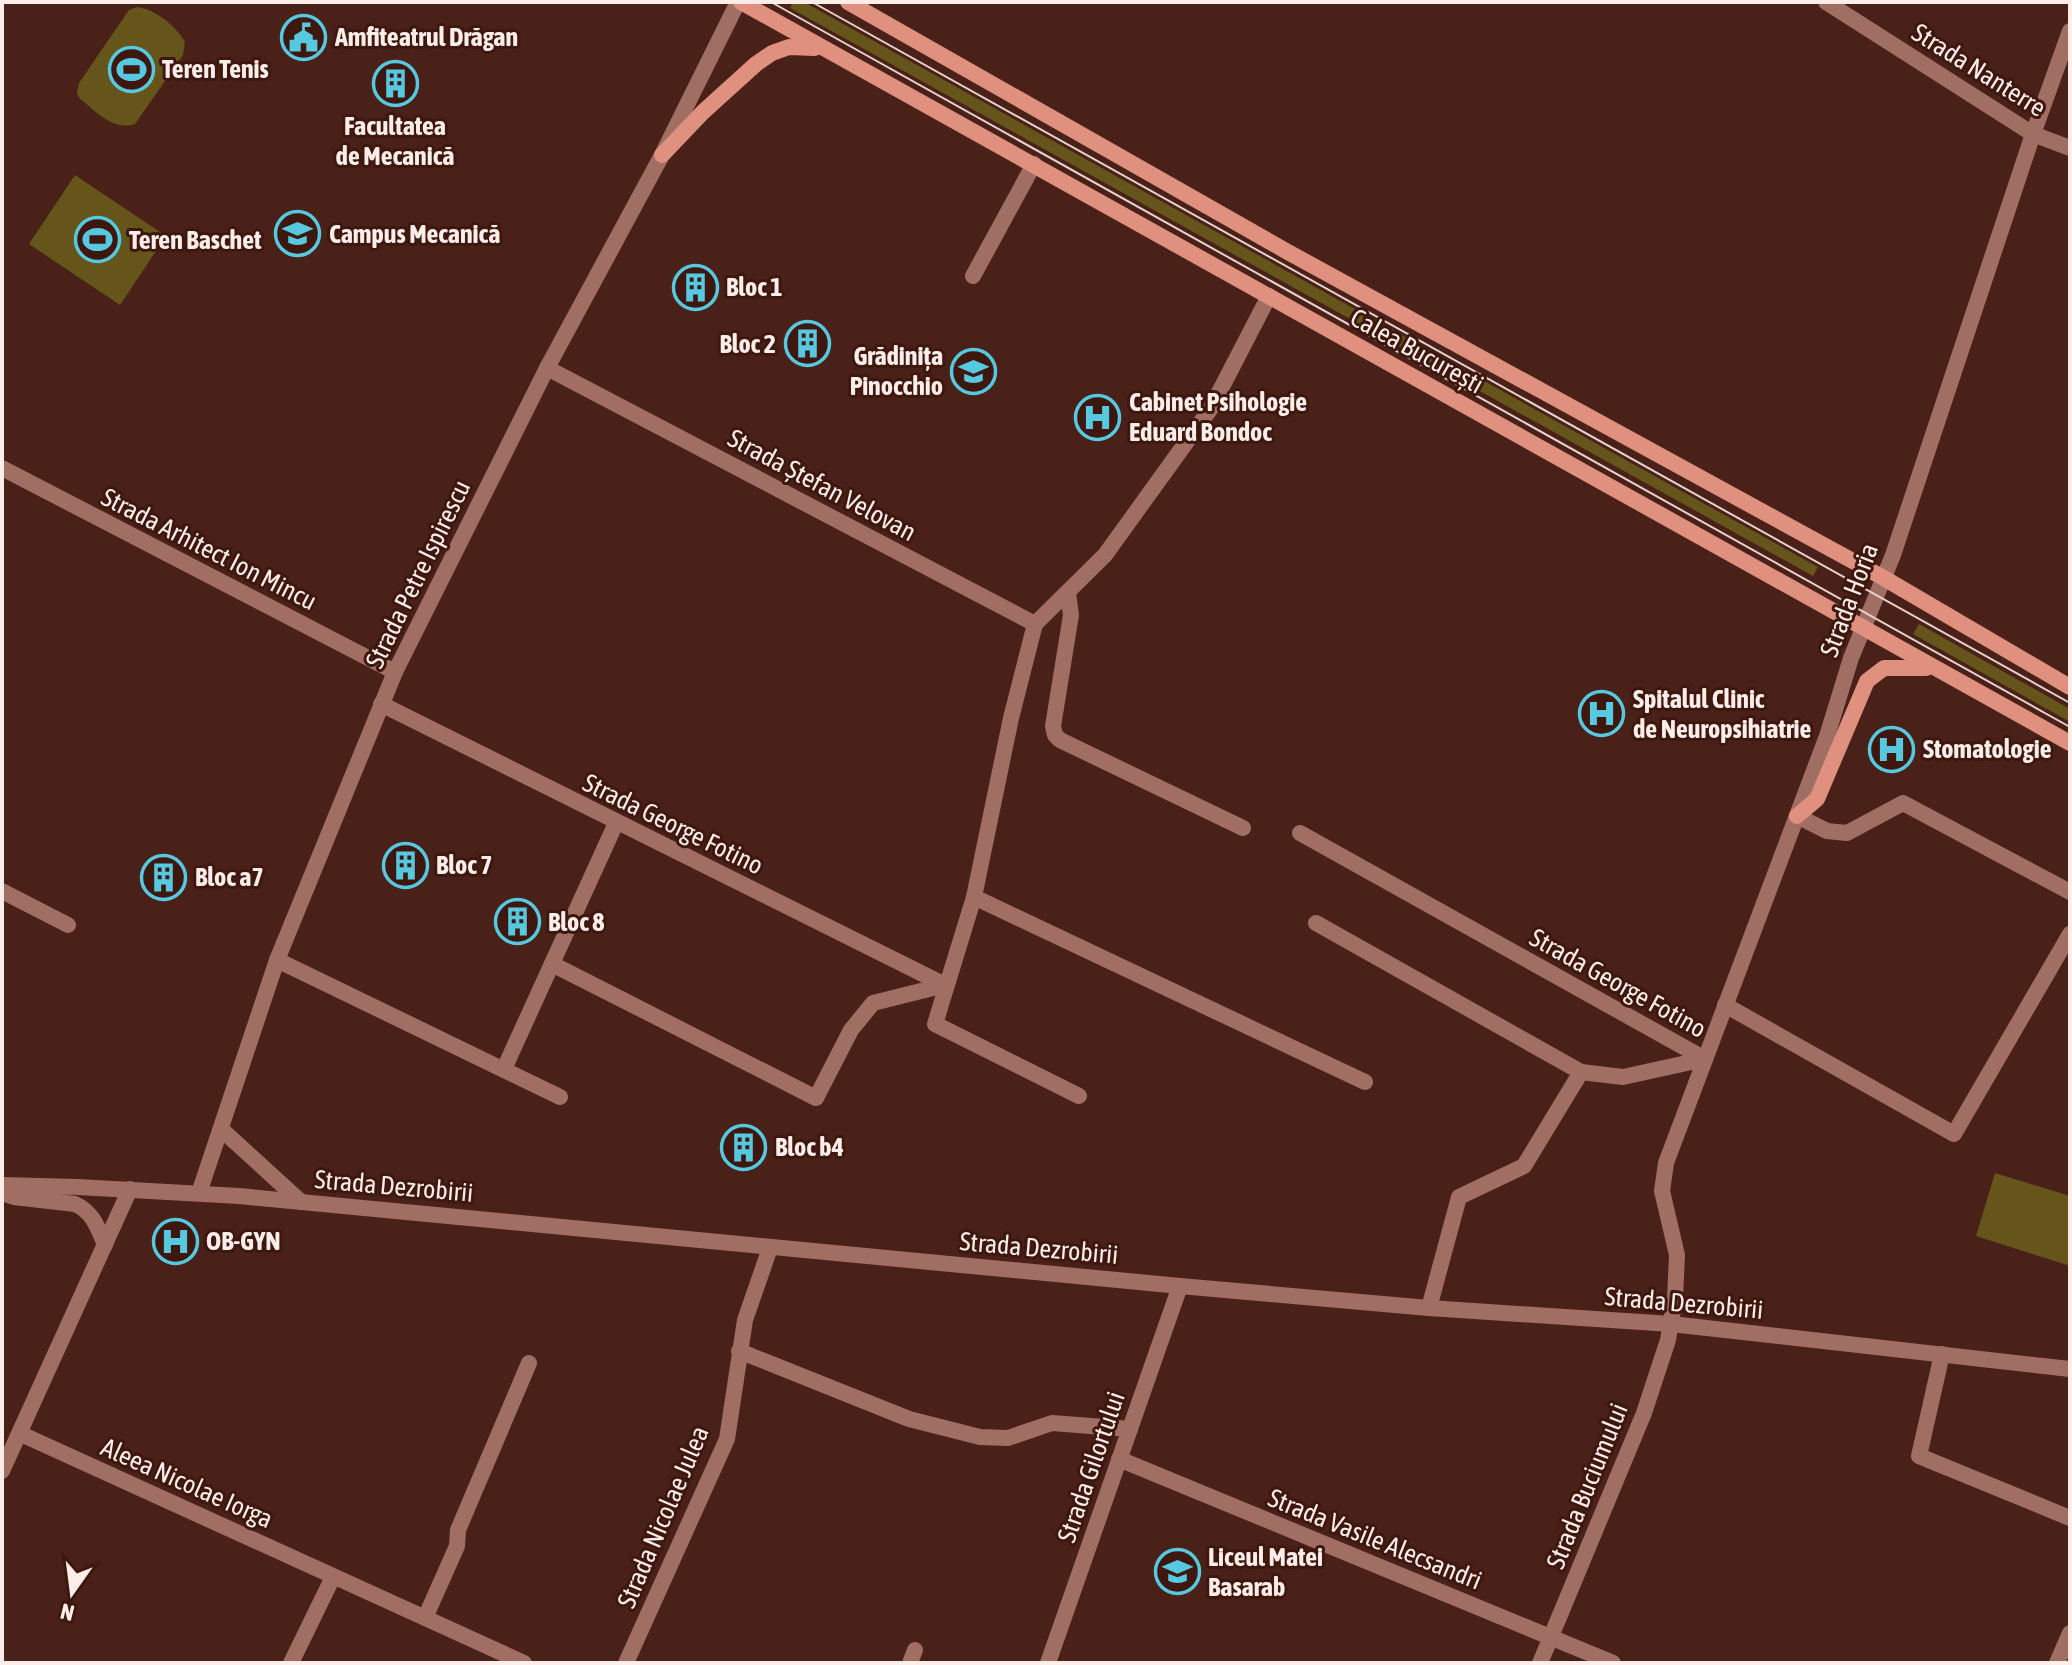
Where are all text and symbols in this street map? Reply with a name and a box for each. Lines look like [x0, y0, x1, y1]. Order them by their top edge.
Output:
public building icon: Amfiteatrul Drăgan [280, 13, 328, 61]
street label: Strada Nanterre [1907, 17, 2051, 123]
place label: Amfiteatrul Drăgan [334, 22, 518, 52]
sports icon: Teren Tenis [107, 45, 155, 93]
place label: Teren Tenis [162, 54, 269, 84]
building icon: Facultatea de Mecanică [371, 59, 419, 107]
place label: Facultatea de Mecanică [336, 111, 454, 171]
school or university icon: Campus Mecanică [274, 210, 322, 258]
sports icon: Teren Baschet [74, 216, 122, 264]
place label: Campus Mecanică [329, 219, 500, 249]
place label: Teren Baschet [129, 225, 262, 255]
building icon: Bloc 1 [671, 263, 719, 311]
place label: Bloc 1 [726, 272, 783, 302]
street label: Calea București [1345, 302, 1489, 400]
building icon: Bloc 2 [783, 320, 831, 368]
place label: Bloc 2 [719, 329, 776, 359]
place label: Grădinița Pinocchio [850, 341, 943, 401]
school or university icon: Grădinița Pinocchio [950, 347, 998, 395]
place label: Cabinet Psihologie Eduard Bondoc [1129, 387, 1307, 447]
hospital icon: Cabinet Psihologie Eduard Bondoc [1074, 393, 1122, 441]
street label: Strada Ștefan Velovan [723, 423, 921, 547]
street label: Strada Petre Ispirescu [360, 475, 476, 673]
street label: Strada Arhitect Ion Mincu [96, 482, 322, 616]
street label: Strada Horia [1814, 539, 1884, 661]
place label: Spitalul Clinic de Neuropsihiatrie [1633, 684, 1812, 744]
hospital icon: Spitalul Clinic de Neuropsihiatrie [1578, 690, 1626, 738]
hospital icon: Stomatologie [1868, 725, 1916, 773]
place label: Stomatologie [1923, 734, 2052, 764]
street label: Strada George Fotino [578, 767, 768, 881]
building icon: Bloc 7 [381, 841, 429, 889]
place label: Bloc 7 [436, 850, 493, 880]
building icon: Bloc a7 [140, 853, 188, 901]
place label: Bloc a7 [195, 862, 264, 892]
building icon: Bloc 8 [493, 898, 541, 946]
place label: Bloc 8 [548, 907, 605, 937]
street label: Strada George Fotino [1525, 922, 1711, 1044]
building icon: Bloc b4 [720, 1123, 768, 1171]
place label: Bloc b4 [775, 1132, 844, 1162]
street label: Strada Dezrobirii [313, 1164, 475, 1208]
hospital icon: OB-GYN [151, 1217, 199, 1265]
place label: OB-GYN [206, 1226, 281, 1256]
street label: Strada Dezrobirii [958, 1226, 1120, 1270]
street label: Strada Dezrobirii [1603, 1281, 1765, 1325]
street label: Strada Gilortului [1051, 1388, 1131, 1546]
street label: Strada Buciumului [1540, 1399, 1634, 1573]
street label: Strada Nicolae Julea [611, 1422, 715, 1612]
street label: Aleea Nicolae Iorga [97, 1432, 277, 1534]
street label: Strada Vasile Alecsandri [1264, 1483, 1486, 1595]
place label: Liceul Matei Basarab [1208, 1542, 1323, 1602]
school or university icon: Liceul Matei Basarab [1153, 1548, 1201, 1596]
north arrow [32, 1553, 112, 1633]
text: N [58, 1598, 77, 1627]

